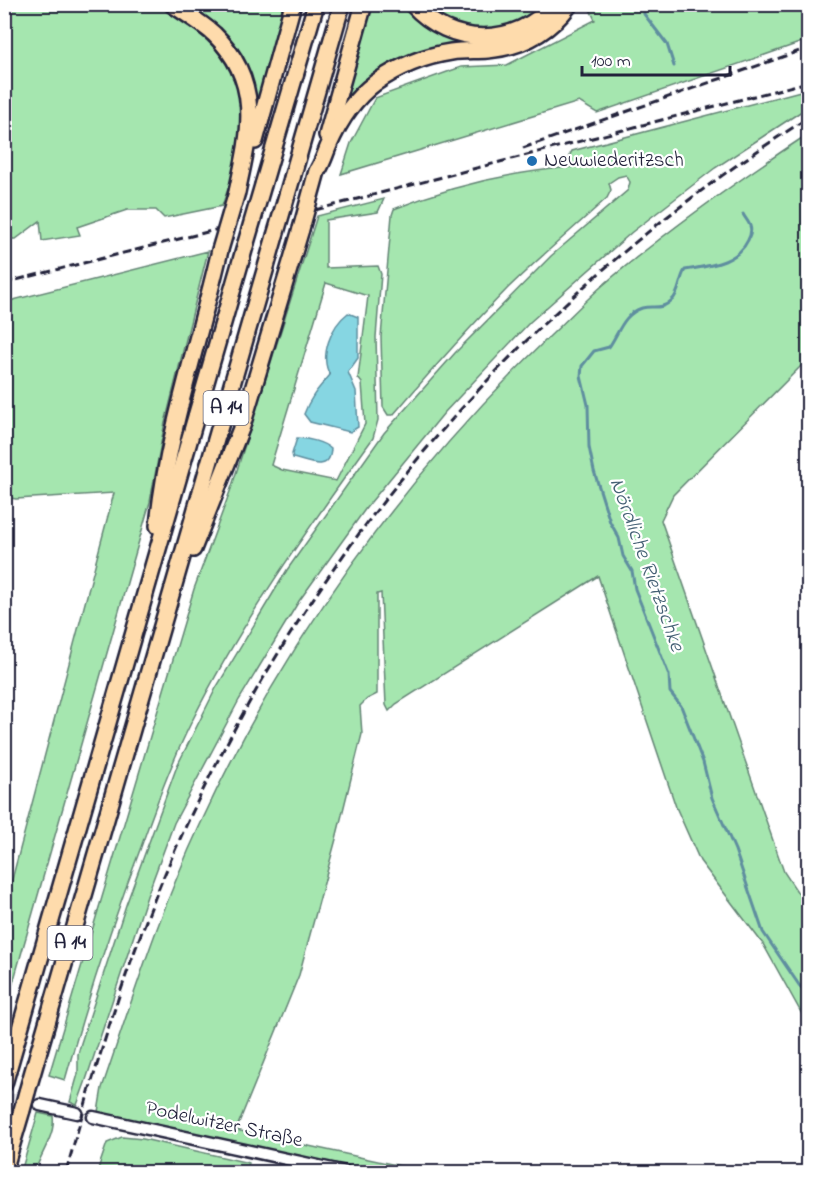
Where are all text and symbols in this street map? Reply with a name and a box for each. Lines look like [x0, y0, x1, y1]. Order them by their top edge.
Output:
scale bar [582, 39, 730, 77]
text: 100 m [591, 49, 631, 75]
place label: Neuwiederitzsch [544, 146, 684, 176]
marker: Neuwiederitzsch [525, 154, 539, 168]
road number: A 14 [204, 391, 248, 425]
water label: Nördliche Rietzschke [600, 474, 693, 657]
road number: A 14 [48, 926, 92, 960]
street label: Podelwitzer Straße [143, 1094, 306, 1156]

